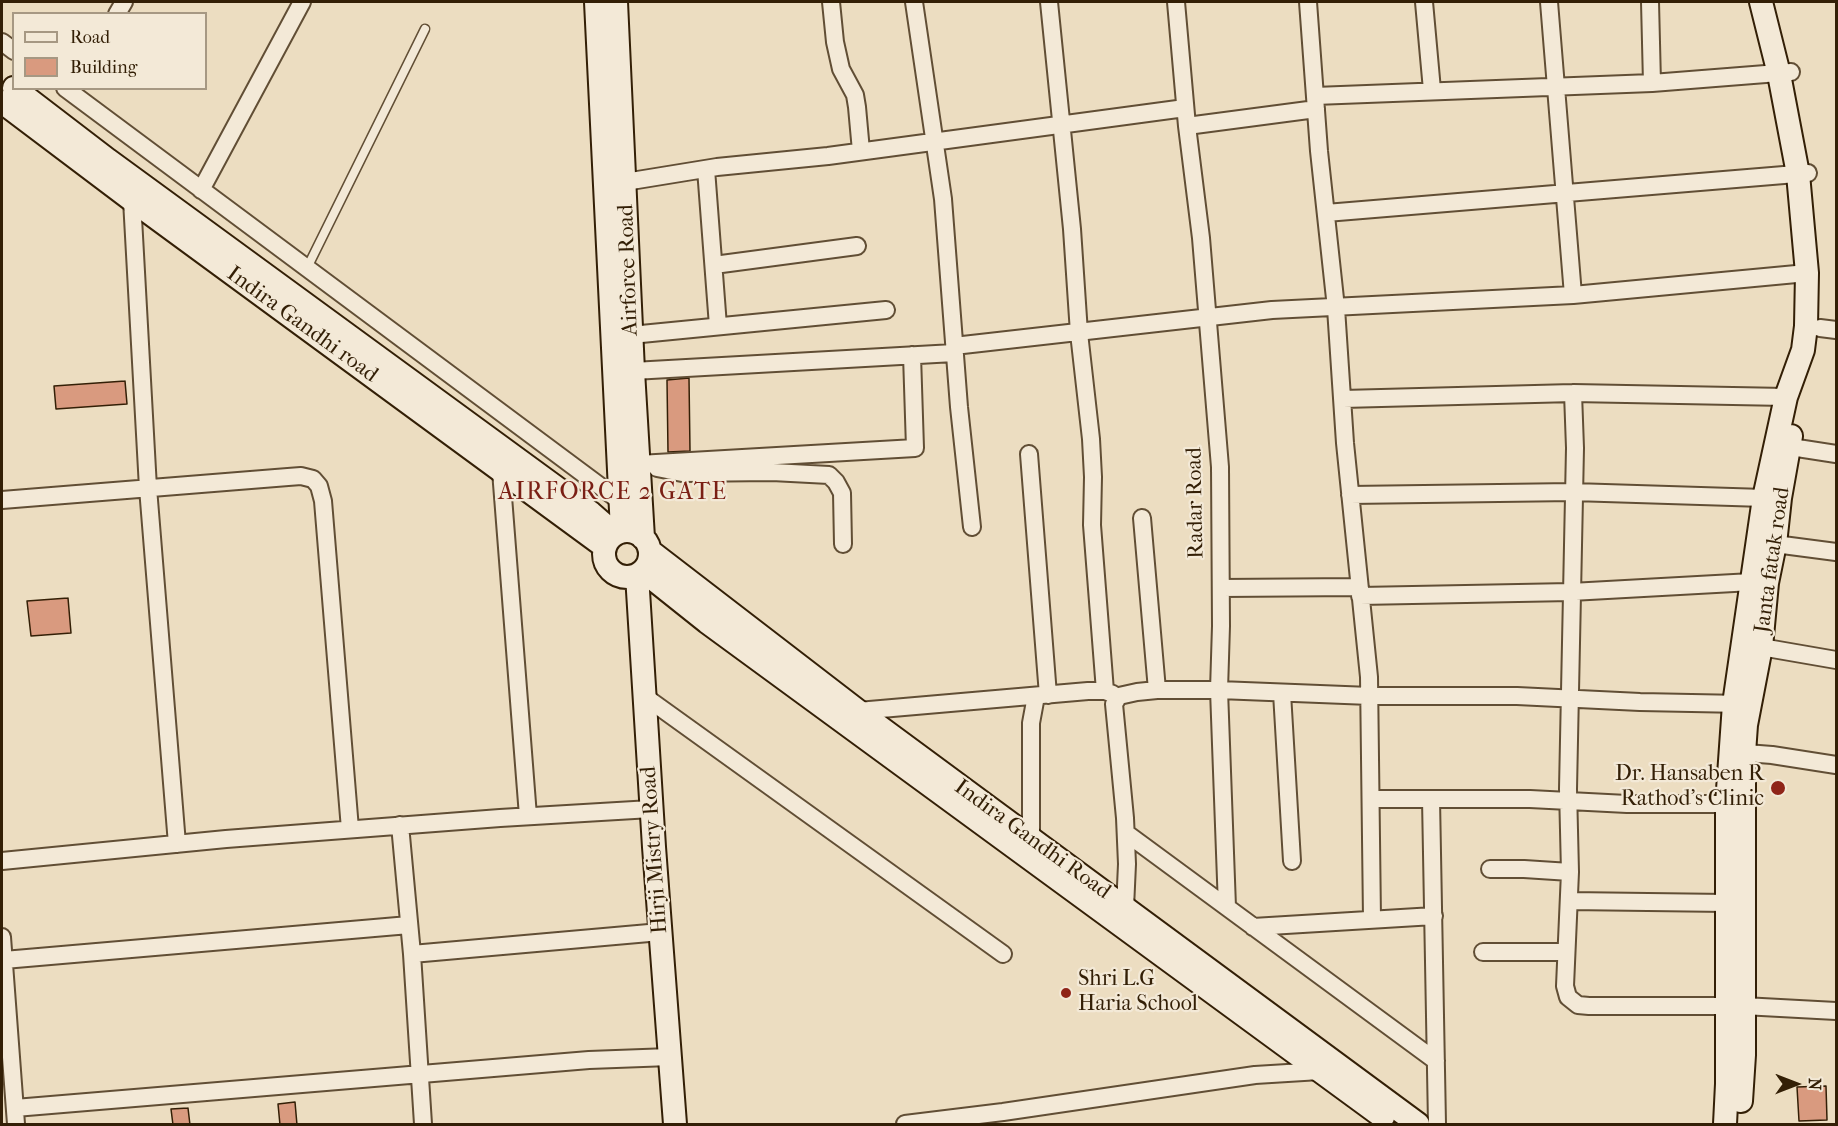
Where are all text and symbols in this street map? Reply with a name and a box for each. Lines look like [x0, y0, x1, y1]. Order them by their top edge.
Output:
legend [12, 12, 207, 90]
text: Road [70, 27, 110, 48]
text: Building [70, 57, 137, 78]
street label: Airforce Road [614, 204, 644, 336]
street label: Indira Gandhi road [221, 261, 383, 389]
street label: Radar Road [1182, 447, 1210, 559]
district label: AIRFORCE 2 GATE [498, 479, 728, 507]
street label: Janta fatak road [1750, 485, 1796, 635]
place label: Dr. Hansaben R Rathod's Clinic [1615, 762, 1764, 813]
street label: Hirji Mistry Road [636, 765, 674, 935]
street label: Indira Gandhi Road [949, 774, 1115, 906]
marker: Dr. Hansaben R Rathod's Clinic [1769, 779, 1787, 797]
place label: Shri L.G Haria School [1078, 967, 1198, 1018]
marker: Shri L.G Haria School [1059, 986, 1073, 1000]
north arrow [1766, 1054, 1826, 1114]
text: N [1805, 1078, 1824, 1090]

